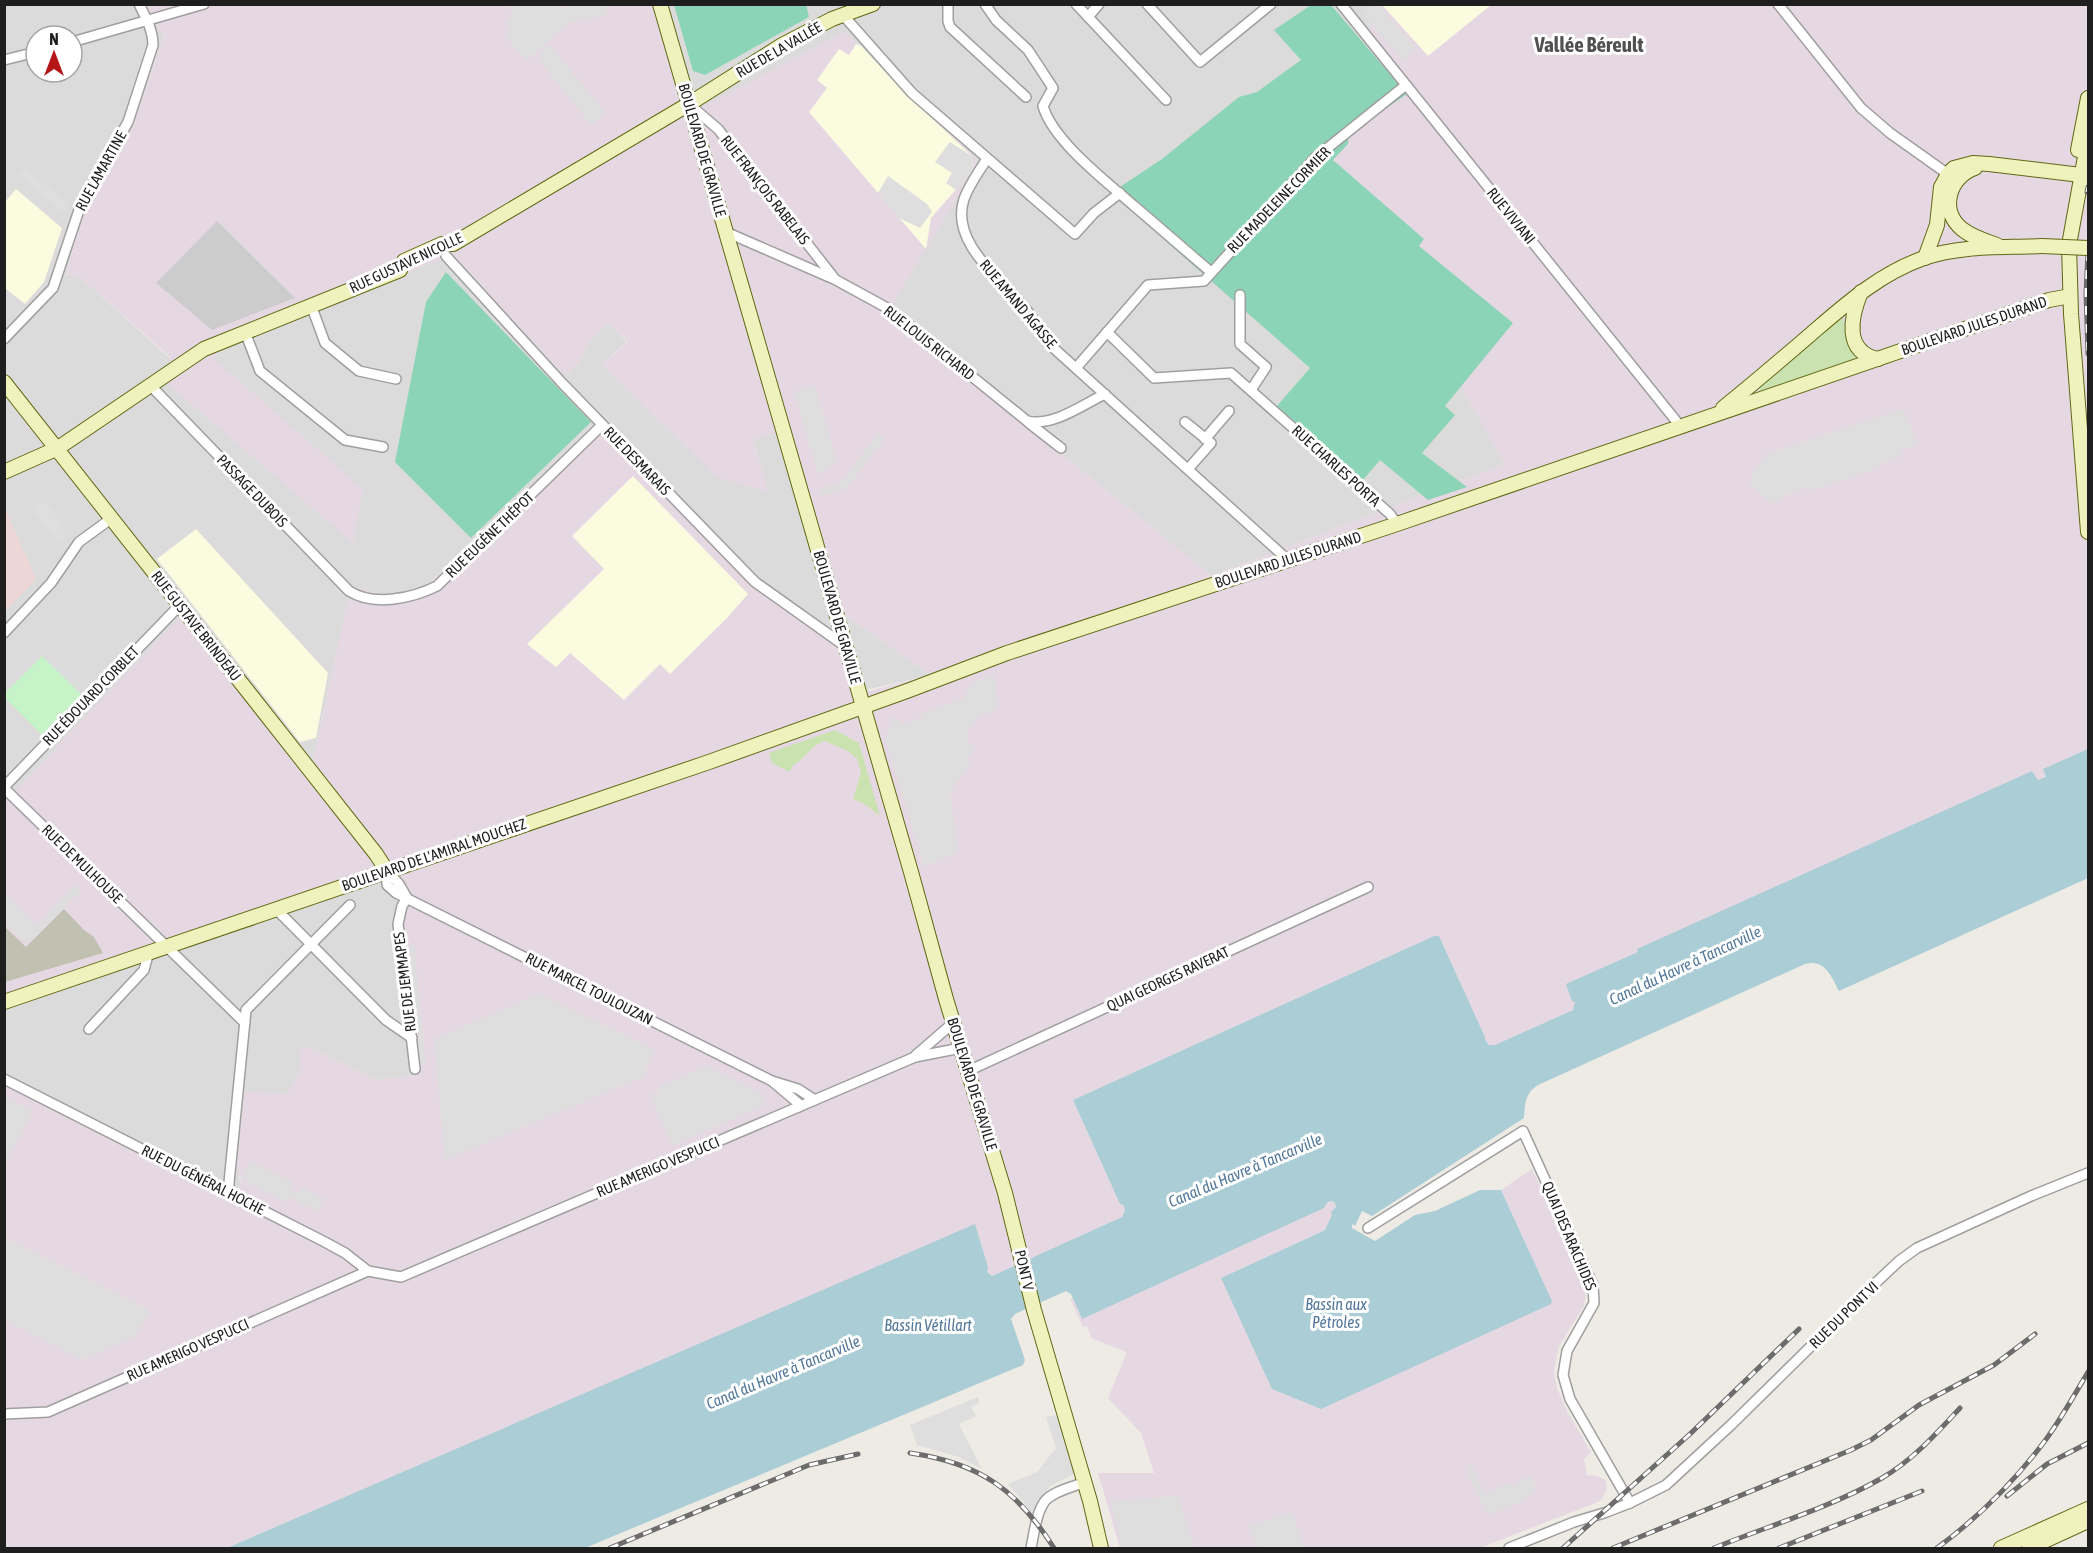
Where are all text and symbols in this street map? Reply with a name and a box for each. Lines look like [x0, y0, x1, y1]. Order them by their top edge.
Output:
street label: RUE DE LA VALLÉE [733, 18, 825, 81]
north arrow [24, 24, 84, 84]
text: N [49, 30, 59, 48]
district label: Vallée Béreult [1533, 32, 1644, 56]
street label: BOULEVARD DE GRAVILLE [675, 81, 730, 219]
street label: RUE LAMARTINE [72, 127, 130, 214]
street label: RUE FRANÇOIS RABELAIS [718, 132, 813, 248]
street label: RUE MADELEINE CORMIER [1224, 143, 1334, 256]
street label: RUE VIVIANI [1484, 184, 1539, 247]
street label: RUE GUSTAVE NICOLLE [347, 229, 465, 296]
street label: RUE AMAND AGASSE [976, 256, 1061, 352]
street label: BOULEVARD JULES DURAND [1899, 293, 2049, 358]
street label: RUE LOUIS RICHARD [881, 302, 978, 383]
street label: RUE CHARLES PORTA [1289, 422, 1384, 510]
street label: RUE DESMARAIS [601, 423, 674, 498]
street label: PASSAGE DUBOIS [214, 451, 291, 530]
street label: RUE EUGÈNE THÉPOT [442, 488, 537, 581]
street label: BOULEVARD JULES DURAND [1213, 528, 1363, 591]
street label: BOULEVARD DE GRAVILLE [810, 548, 865, 686]
street label: RUE GUSTAVE BRINDEAU [148, 567, 245, 684]
street label: RUE ÉDOUARD CORBLET [39, 642, 143, 749]
street label: BOULEVARD DE L'AMIRAL MOUCHEZ [339, 815, 528, 894]
street label: RUE DE MULHOUSE [39, 821, 127, 907]
water label: Canal du Havre à Tancarville [1606, 922, 1764, 1008]
street label: RUE DE JEMMAPES [390, 931, 419, 1033]
street label: QUAI GEORGES RAVERAT [1104, 943, 1232, 1014]
street label: RUE MARCEL TOULOUZAN [523, 949, 656, 1028]
street label: BOULEVARD DE GRAVILLE [944, 1015, 1001, 1153]
water label: Canal du Havre à Tancarville [1165, 1129, 1325, 1211]
street label: RUE AMERIGO VESPUCCI [594, 1133, 722, 1200]
street label: RUE DU GÉNÉRAL HOCHE [139, 1141, 268, 1218]
street label: QUAI DES ARACHIDES [1539, 1179, 1600, 1293]
street label: PONT V [1012, 1248, 1038, 1292]
street label: RUE DU PONT VI [1806, 1278, 1882, 1352]
water label: Bassin aux Pétroles [1305, 1295, 1367, 1331]
street label: RUE AMERIGO VESPUCCI [124, 1315, 252, 1384]
water label: Bassin Vétillart [884, 1316, 972, 1334]
water label: Canal du Havre à Tancarville [703, 1331, 863, 1413]

